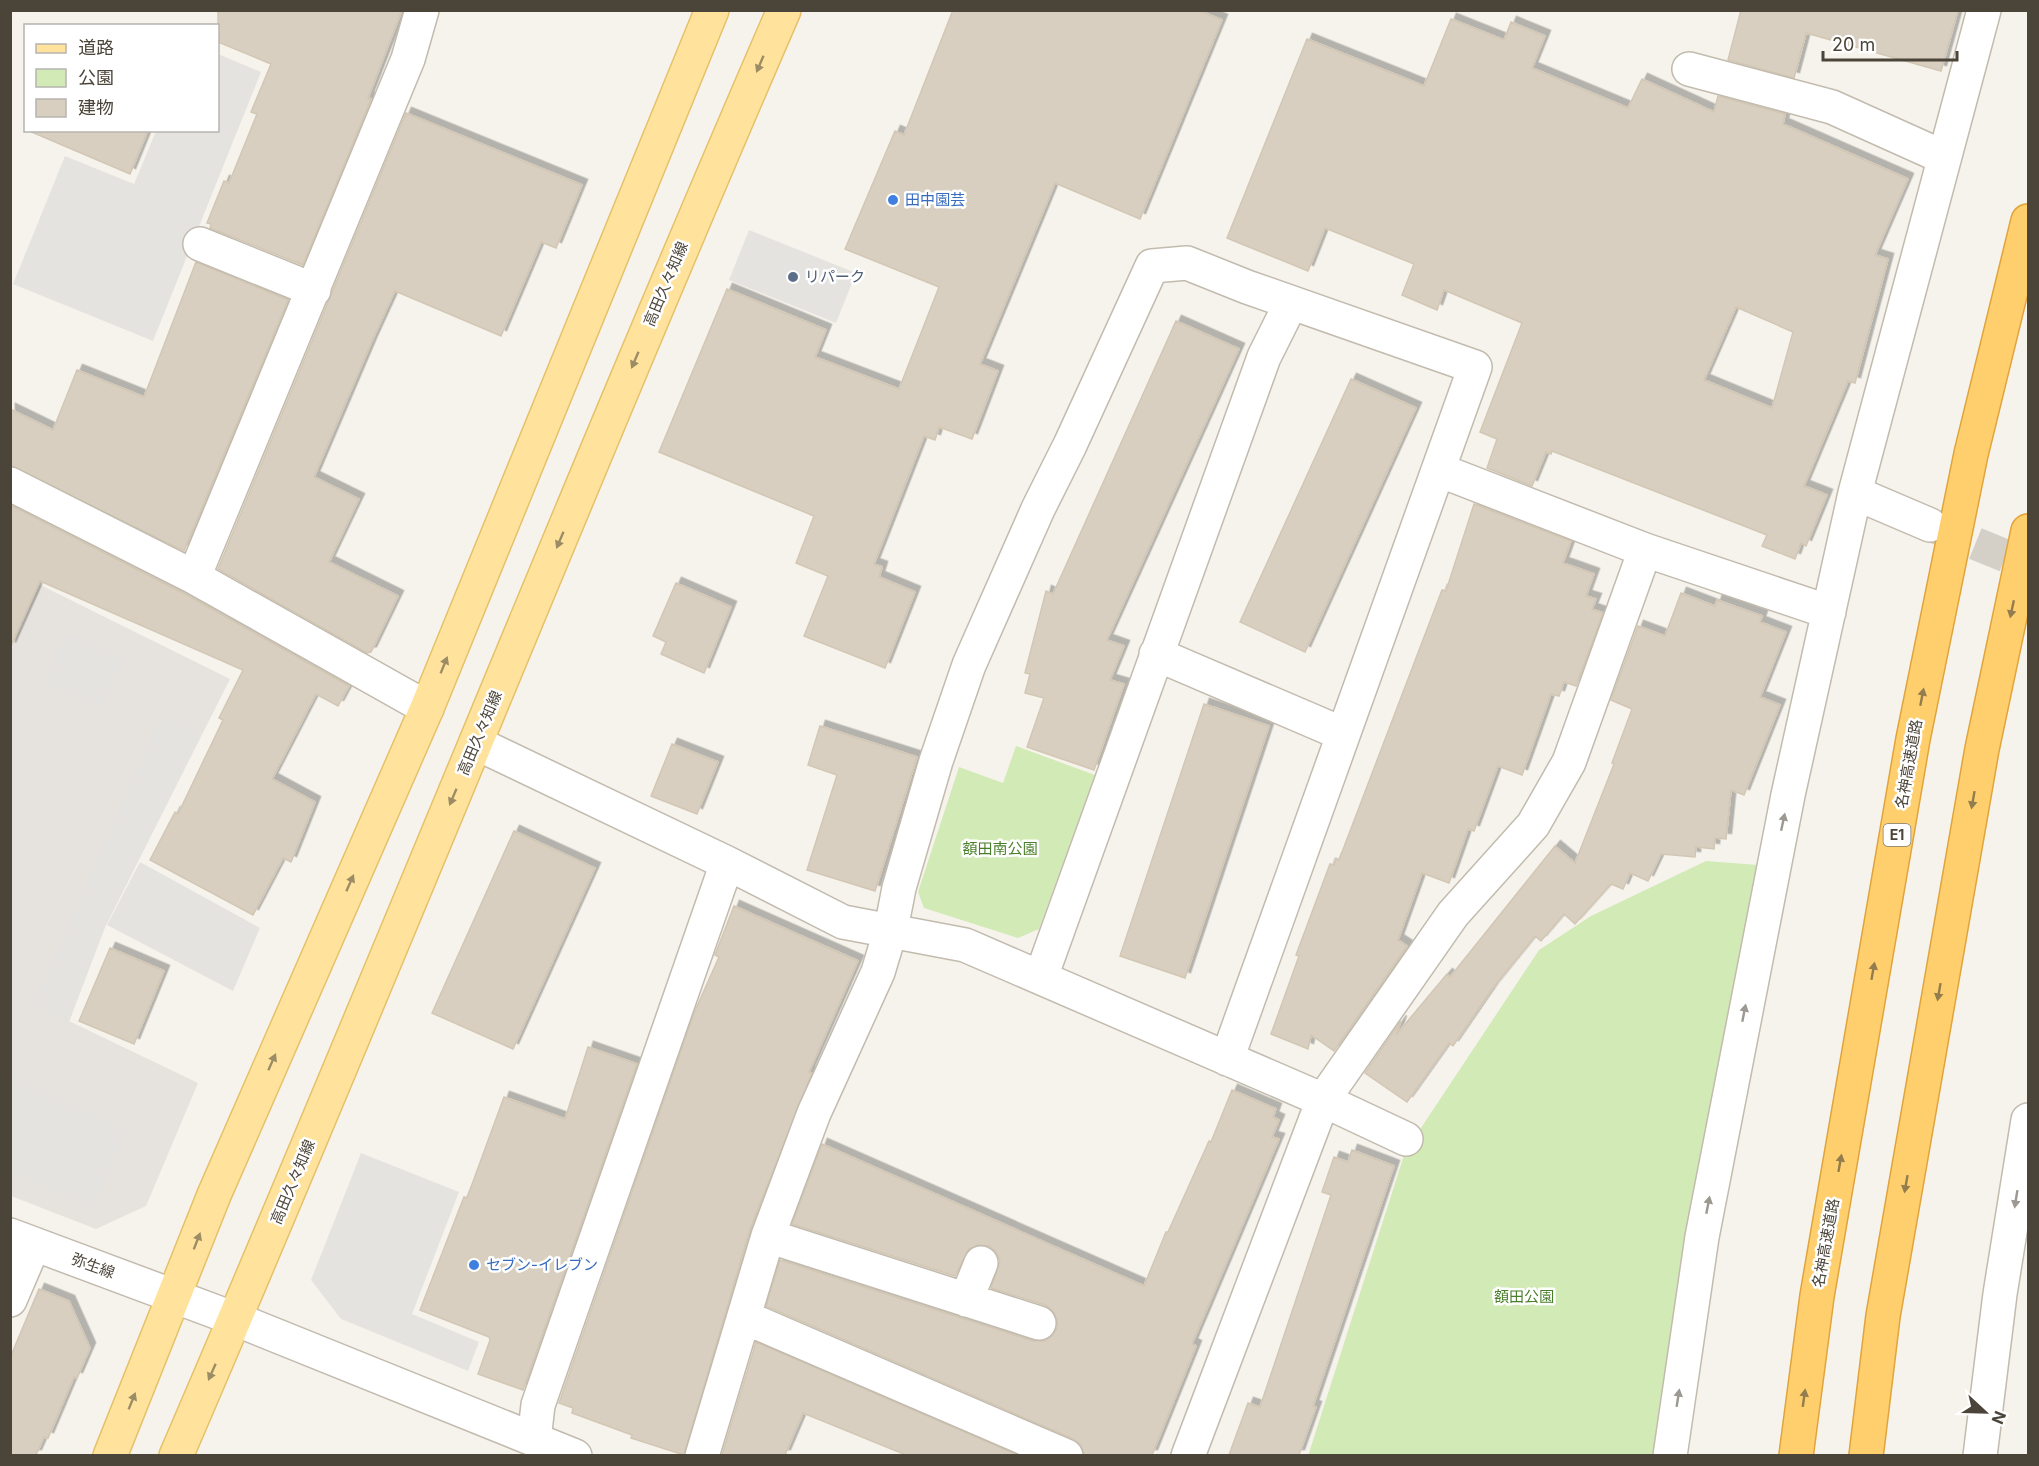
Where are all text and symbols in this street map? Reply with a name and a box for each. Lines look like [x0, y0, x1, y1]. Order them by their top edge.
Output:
legend [24, 24, 219, 132]
scale bar [1823, 24, 1956, 62]
text: 20 m [1832, 34, 1875, 55]
text: 道路 [78, 37, 114, 58]
one-way arrow [755, 56, 765, 74]
text: 公園 [78, 67, 114, 88]
text: 建物 [78, 97, 114, 118]
place label: 田中園芸 [905, 190, 965, 209]
marker: 田中園芸 [886, 193, 900, 207]
street label: 高田久々知線 [639, 239, 692, 329]
place label: リパーク [805, 267, 865, 286]
marker: リパーク [786, 270, 800, 284]
one-way arrow [630, 351, 640, 369]
one-way arrow [555, 531, 565, 549]
one-way arrow [2007, 599, 2016, 618]
one-way arrow [439, 656, 449, 674]
one-way arrow [1918, 687, 1927, 706]
street label: 高田久々知線 [453, 688, 506, 778]
street label: 名神高速道路 [1891, 718, 1926, 810]
one-way arrow [448, 789, 458, 807]
one-way arrow [1968, 790, 1977, 809]
one-way arrow [1779, 812, 1788, 831]
road number: E1 [1884, 824, 1910, 846]
park label: 額田南公園 [962, 839, 1038, 858]
one-way arrow [346, 874, 355, 891]
one-way arrow [1869, 962, 1878, 981]
one-way arrow [1934, 983, 1943, 1002]
one-way arrow [1740, 1004, 1749, 1023]
one-way arrow [268, 1053, 277, 1070]
street label: 高田久々知線 [266, 1137, 319, 1227]
one-way arrow [1836, 1154, 1845, 1173]
one-way arrow [1901, 1175, 1910, 1194]
one-way arrow [2011, 1190, 2020, 1209]
one-way arrow [1704, 1195, 1713, 1214]
street label: 名神高速道路 [1808, 1197, 1843, 1289]
one-way arrow [192, 1232, 202, 1250]
street label: 弥生線 [69, 1249, 118, 1282]
place label: セブン-イレブン [486, 1255, 598, 1274]
marker: セブン-イレブン [467, 1258, 481, 1272]
park label: 額田公園 [1494, 1287, 1554, 1306]
one-way arrow [207, 1364, 217, 1382]
north arrow [1955, 1382, 2015, 1442]
one-way arrow [1673, 1388, 1682, 1407]
one-way arrow [1799, 1388, 1808, 1407]
one-way arrow [127, 1392, 137, 1410]
text: N [1987, 1408, 2010, 1427]

